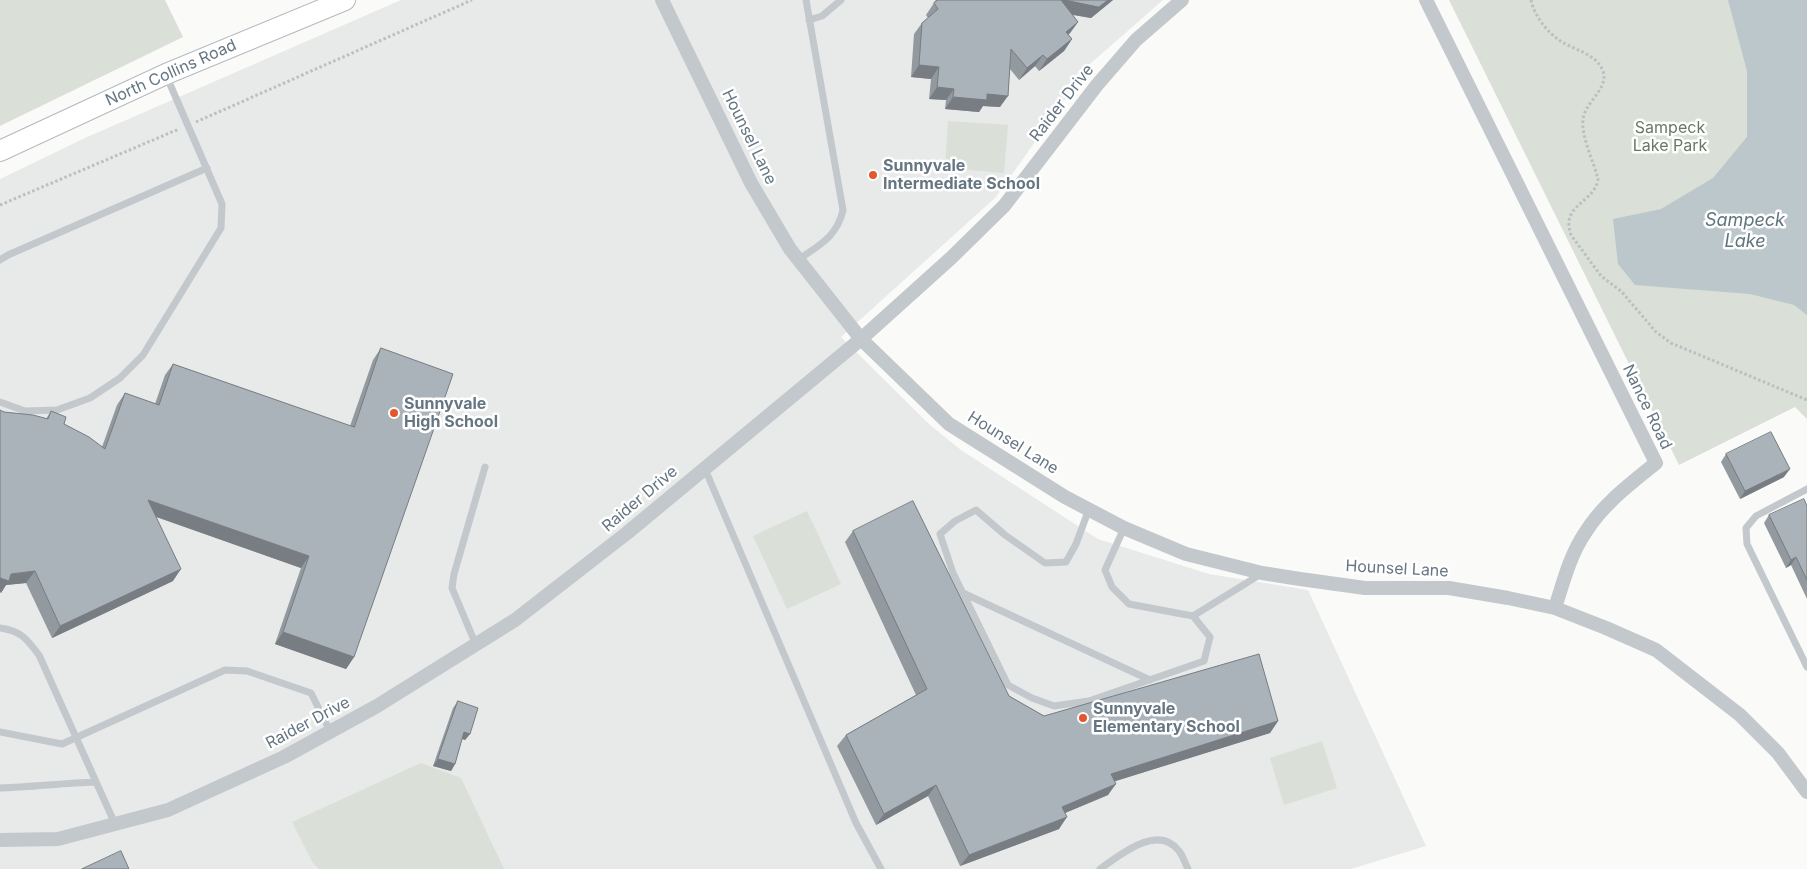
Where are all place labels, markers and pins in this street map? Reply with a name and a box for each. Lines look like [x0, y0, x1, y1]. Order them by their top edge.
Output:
place label: Sunnyvale Intermediate School [883, 156, 1040, 194]
marker: Sunnyvale Intermediate School [867, 169, 879, 181]
place label: Sunnyvale High School [404, 394, 498, 432]
marker: Sunnyvale High School [388, 407, 400, 419]
place label: Sunnyvale Elementary School [1093, 699, 1240, 737]
marker: Sunnyvale Elementary School [1077, 712, 1089, 724]

